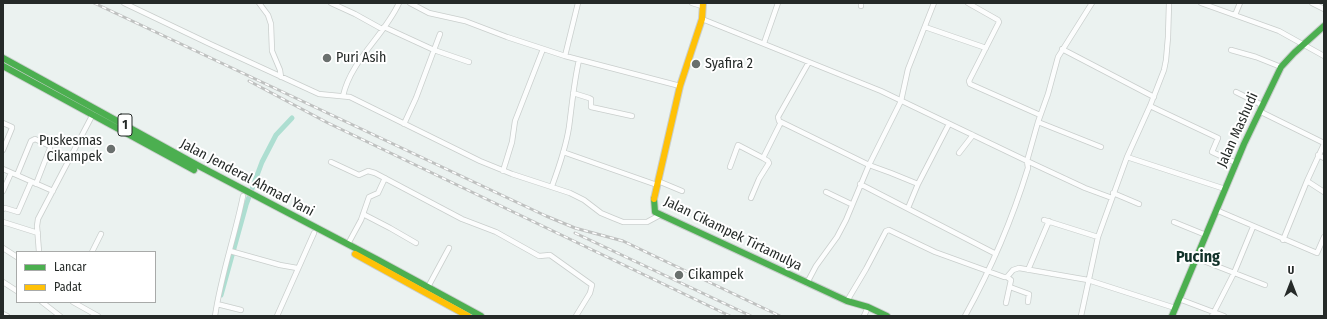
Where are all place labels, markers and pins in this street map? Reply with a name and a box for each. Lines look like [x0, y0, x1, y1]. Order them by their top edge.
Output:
place label: Puri Asih [336, 50, 386, 66]
marker: Puri Asih [321, 52, 333, 64]
place label: Syafira 2 [705, 56, 753, 72]
marker: Syafira 2 [690, 58, 702, 70]
place label: Puskesmas Cikampek [39, 133, 102, 166]
marker: Puskesmas Cikampek [105, 143, 117, 155]
place label: Cikampek [688, 267, 743, 283]
marker: Cikampek [673, 269, 685, 281]

